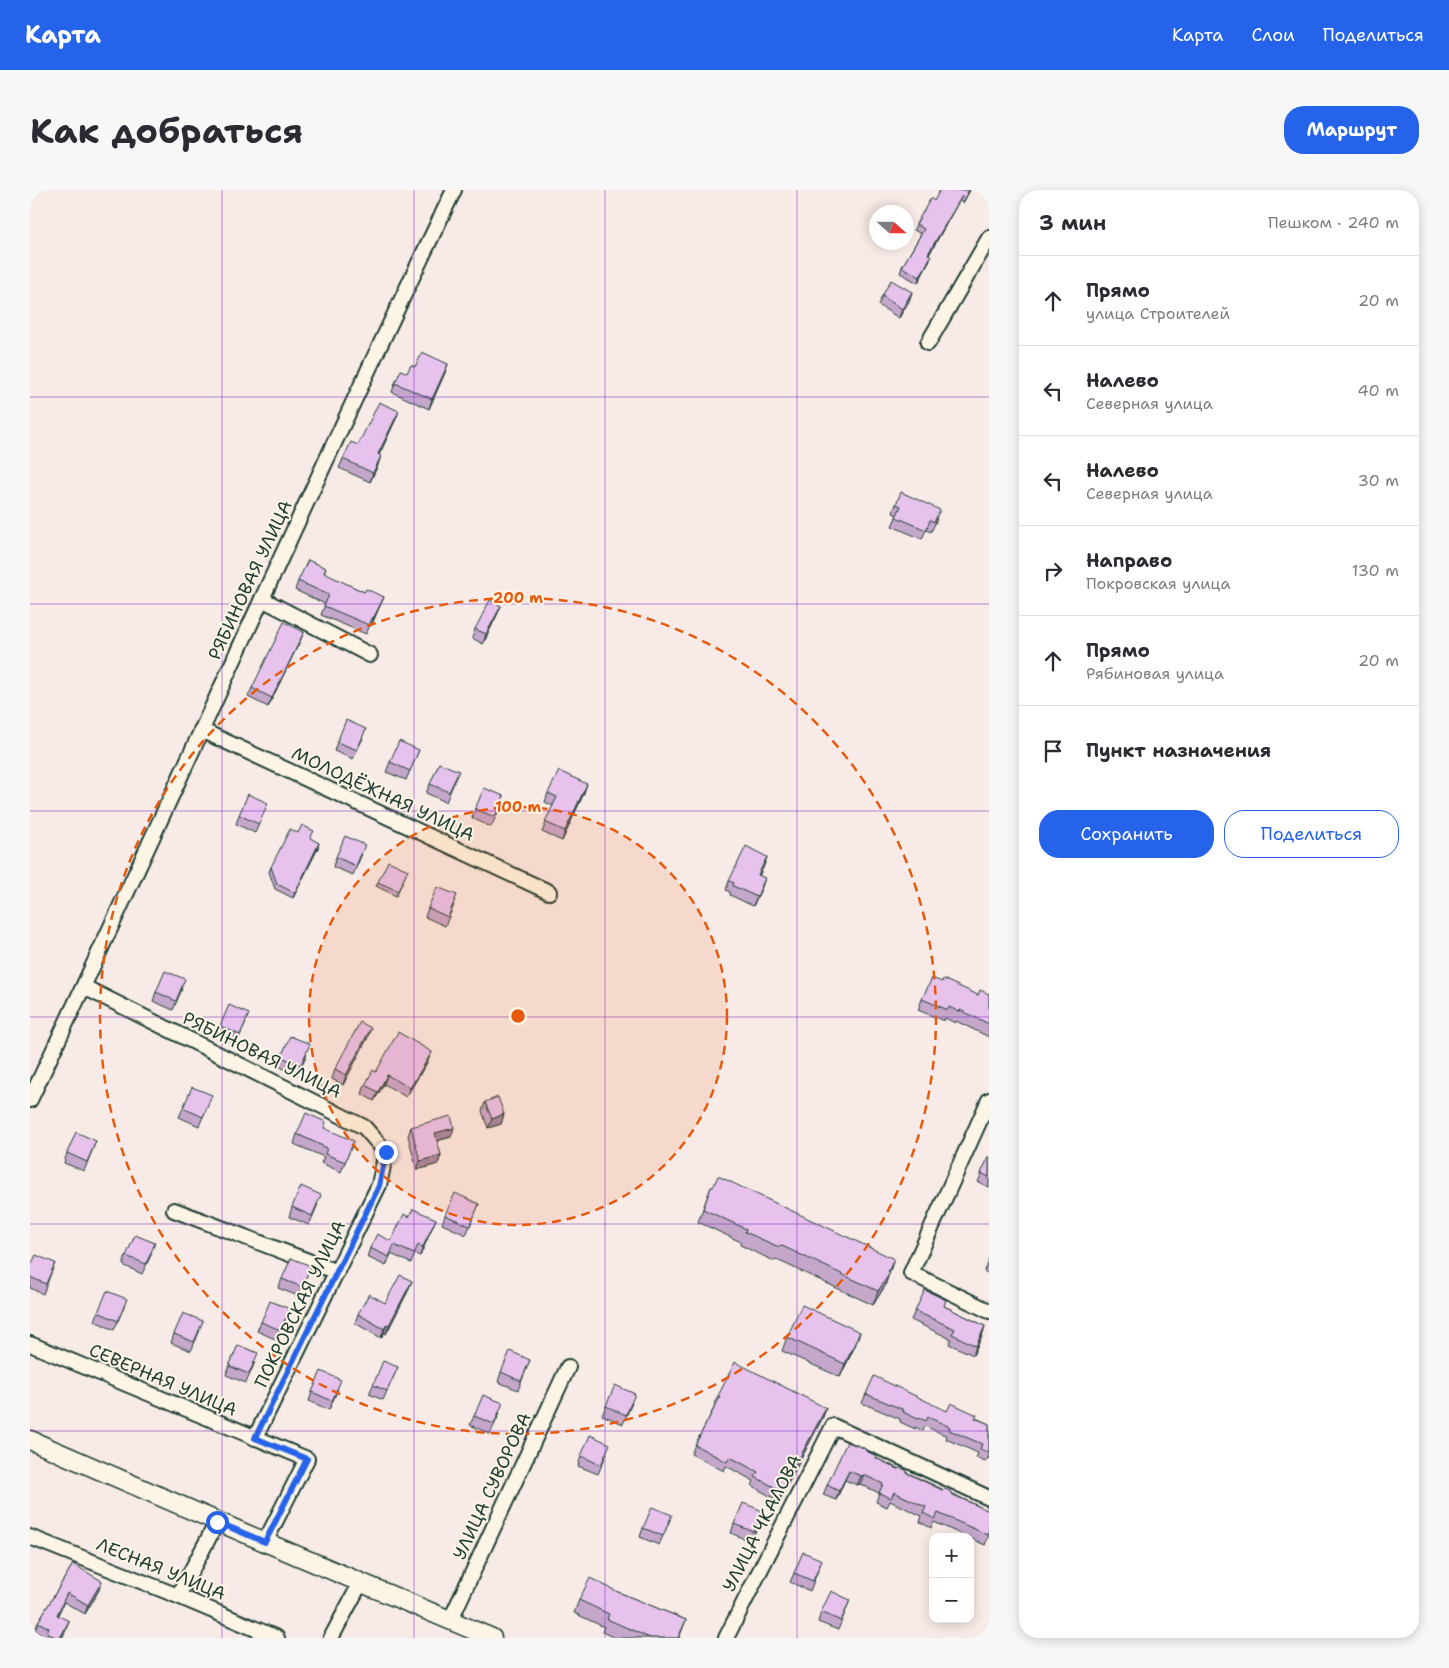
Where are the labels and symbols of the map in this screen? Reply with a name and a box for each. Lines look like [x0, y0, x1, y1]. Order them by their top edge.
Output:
north arrow [869, 205, 914, 250]
street label: РЯБИНОВАЯ УЛИЦА [202, 496, 298, 664]
text: 200 m [493, 588, 543, 608]
street label: МОЛОДЁЖНАЯ УЛИЦА [288, 741, 478, 847]
text: 100 m [495, 797, 541, 817]
street label: РЯБИНОВАЯ УЛИЦА [179, 1006, 345, 1104]
centre of rings [509, 1007, 527, 1025]
route end [375, 1141, 398, 1164]
street label: ПОКРОВСКАЯ УЛИЦА [249, 1216, 351, 1392]
street label: СЕВЕРНАЯ УЛИЦА [85, 1338, 241, 1422]
street label: УЛИЦА СУВОРОВА [447, 1409, 537, 1563]
street label: УЛИЦА ЧКАЛОВА [717, 1450, 807, 1596]
route start [206, 1511, 229, 1534]
street label: ЛЕСНАЯ УЛИЦА [93, 1532, 229, 1606]

